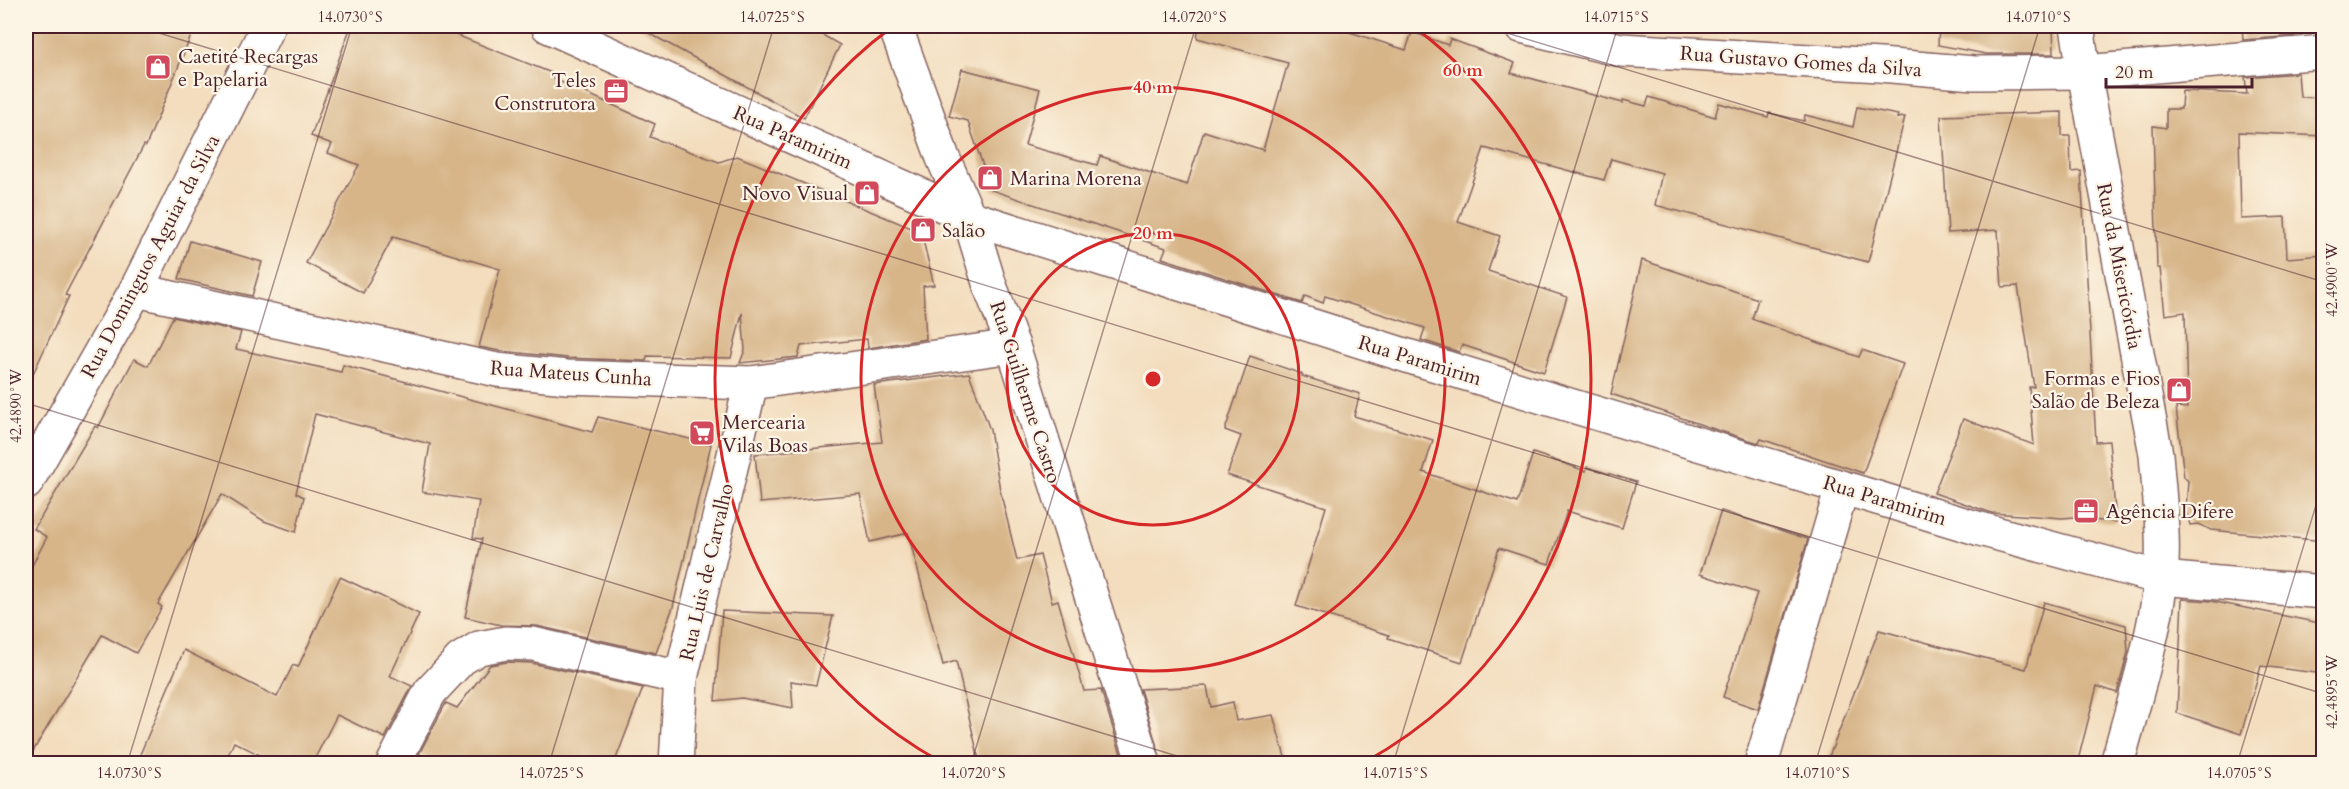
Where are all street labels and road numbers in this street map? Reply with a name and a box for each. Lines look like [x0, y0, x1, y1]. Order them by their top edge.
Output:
street label: Rua Gustavo Gomes da Silva [1679, 40, 1923, 83]
street label: Rua Paramirim [729, 99, 857, 176]
street label: Rua Dominguos Aguiar da Silva [75, 129, 226, 383]
street label: Rua da Misericórdia [2090, 181, 2149, 352]
street label: Rua Guilherme Castro [983, 298, 1068, 487]
street label: Rua Paramirim [1355, 329, 1485, 392]
street label: Rua Mateus Cunha [489, 354, 653, 393]
street label: Rua Paramirim [1820, 469, 1950, 532]
street label: Rua Luis de Carvalho [673, 480, 740, 664]

